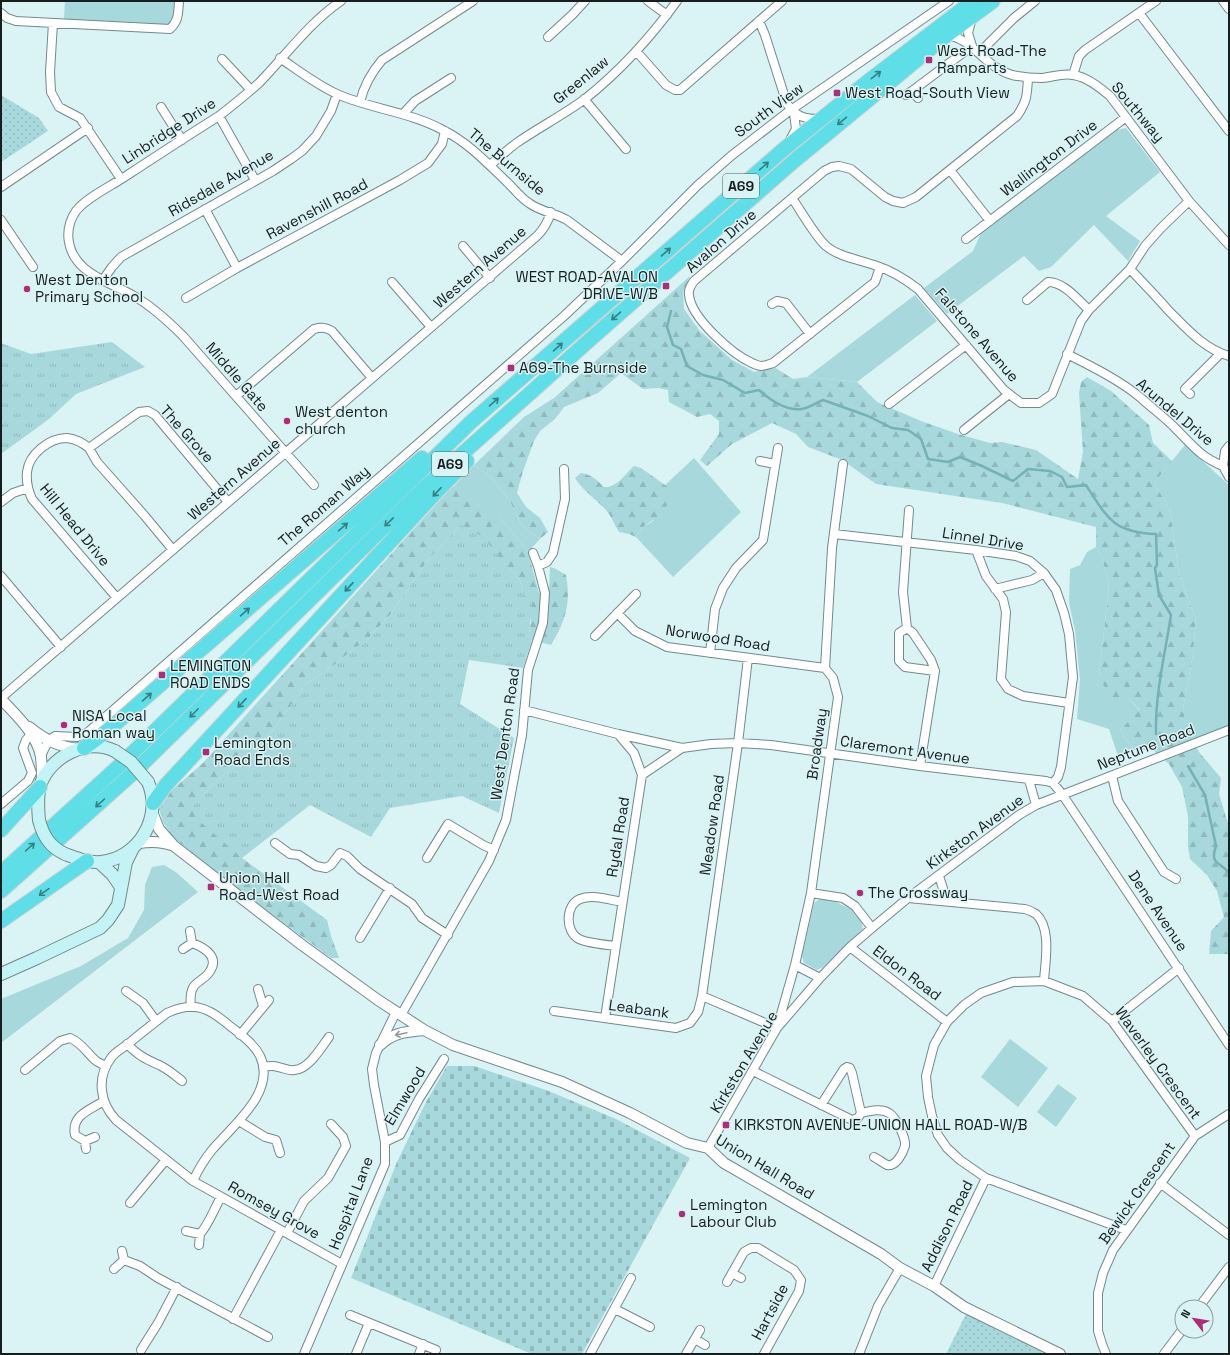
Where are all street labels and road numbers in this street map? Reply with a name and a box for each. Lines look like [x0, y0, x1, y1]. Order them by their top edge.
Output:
street label: Greenlaw [549, 51, 612, 108]
street label: South View [730, 78, 807, 141]
street label: Southway [1108, 78, 1169, 146]
street label: Linbridge Drive [118, 93, 219, 168]
street label: Wallington Drive [997, 115, 1101, 200]
street label: The Burnside [465, 124, 550, 199]
street label: Ridsdale Avenue [165, 145, 277, 220]
street label: Ravenshill Road [263, 174, 371, 243]
road number: A69 [723, 174, 759, 198]
street label: Avalon Drive [681, 205, 760, 277]
street label: Western Avenue [429, 221, 530, 312]
street label: Falstone Avenue [931, 284, 1024, 386]
street label: Middle Gate [202, 338, 273, 415]
street label: Arundel Drive [1133, 374, 1218, 450]
street label: The Grove [156, 401, 218, 467]
street label: Western Avenue [183, 433, 284, 524]
road number: A69 [432, 452, 468, 476]
street label: The Roman Way [274, 461, 373, 550]
street label: Hill Head Drive [36, 479, 115, 570]
street label: Linnel Drive [941, 523, 1025, 554]
street label: Norwood Road [664, 620, 772, 655]
street label: West Denton Road [486, 666, 523, 802]
street label: Broadway [802, 707, 831, 781]
street label: Neptune Road [1094, 719, 1197, 774]
street label: Claremont Avenue [839, 731, 971, 768]
street label: Meadow Road [695, 773, 728, 877]
street label: Kirkston Avenue [922, 790, 1027, 873]
street label: Rydal Road [602, 795, 633, 879]
street label: Dene Avenue [1124, 867, 1193, 955]
street label: Eldon Road [869, 941, 945, 1005]
street label: Leabank [607, 995, 671, 1022]
street label: Waverley Crescent [1111, 1003, 1206, 1123]
street label: Kirkston Avenue [706, 1007, 782, 1116]
street label: Elmwood [380, 1063, 429, 1128]
street label: Union Hall Road [713, 1130, 818, 1203]
street label: Bewick Crescent [1094, 1138, 1179, 1248]
street label: Hospital Lane [324, 1153, 377, 1252]
street label: Romsey Grove [225, 1176, 324, 1243]
street label: Addison Road [916, 1177, 977, 1275]
street label: Hartside [747, 1280, 792, 1343]

